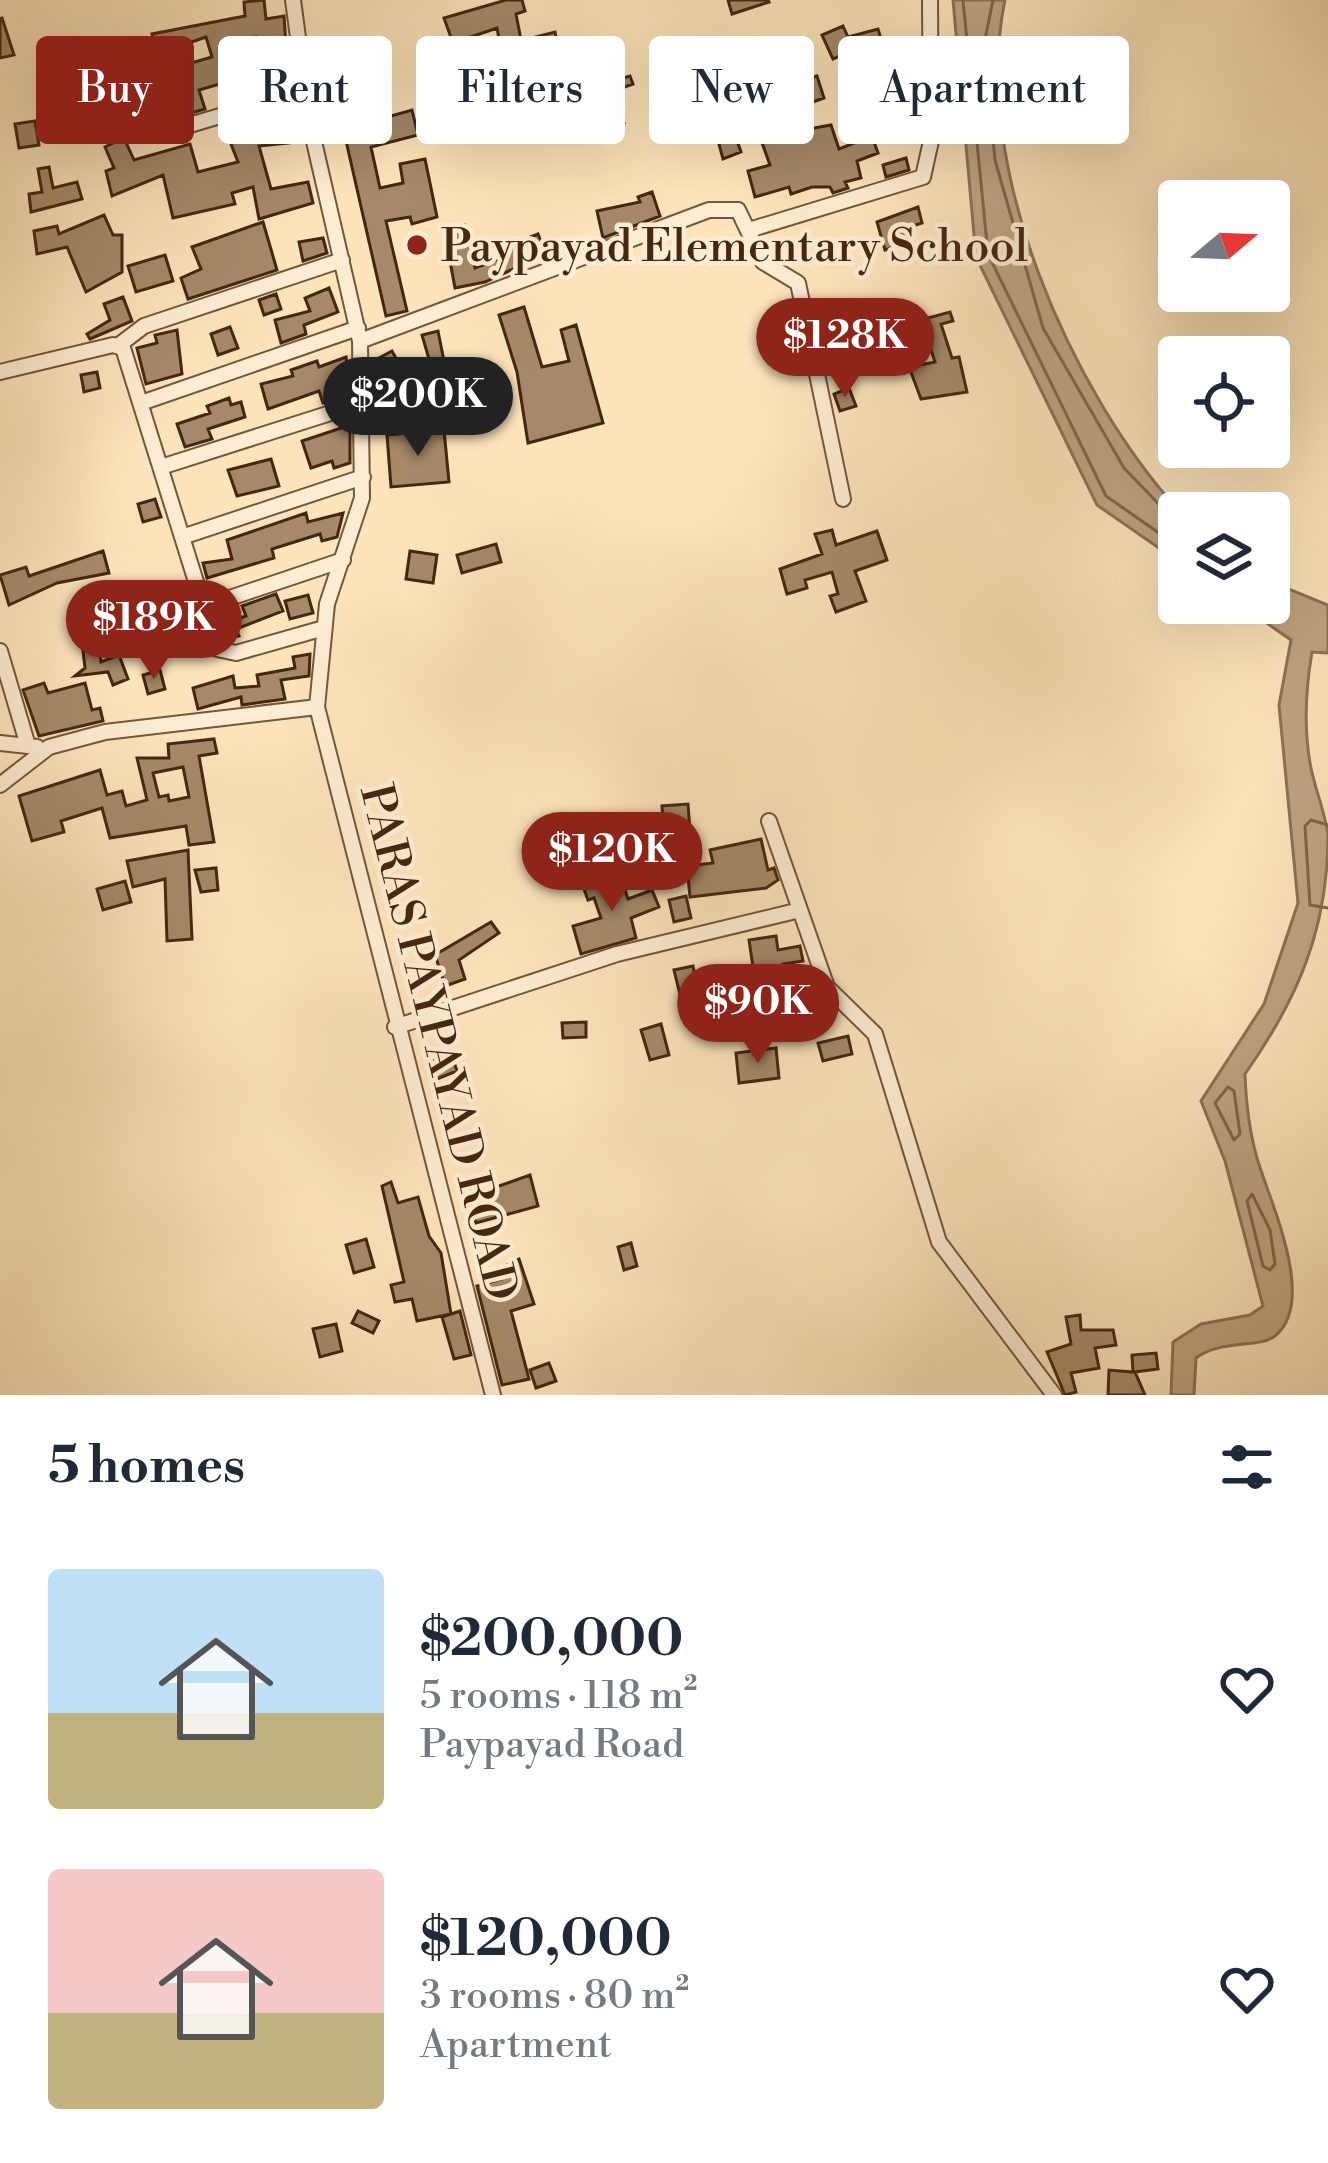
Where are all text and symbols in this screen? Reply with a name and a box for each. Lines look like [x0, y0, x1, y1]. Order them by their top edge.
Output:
chip: Buy [36, 36, 194, 144]
chip: Rent [218, 36, 392, 144]
chip: Filters [416, 36, 625, 144]
chip: New [649, 36, 814, 144]
chip: Apartment [838, 36, 1129, 144]
north arrow [1158, 180, 1290, 312]
map controls [1158, 180, 1290, 624]
place label: Paypayad Elementary School [441, 219, 1028, 276]
marker: Paypayad Elementary School [404, 232, 430, 258]
pin: $128K [761, 298, 929, 400]
text: $128K [783, 312, 907, 361]
button: locate [1158, 336, 1290, 468]
pin: $200K [334, 357, 502, 459]
text: $200K [350, 371, 486, 420]
button: layers [1158, 492, 1290, 624]
pin: $189K [70, 580, 238, 682]
text: $189K [93, 594, 215, 643]
street label: PARAS PAYPAYAD ROAD [346, 779, 529, 1307]
pin: $120K [528, 812, 696, 914]
text: $120K [548, 826, 676, 875]
pin: $90K [687, 964, 829, 1066]
text: $90K [704, 978, 812, 1027]
icon: filters [1214, 1434, 1280, 1500]
text: 5 homes [48, 1435, 245, 1499]
text: $200,000 [420, 1608, 683, 1672]
icon: home [144, 1617, 288, 1761]
icon: heart [1214, 1656, 1280, 1722]
text: 5 rooms · 118 m² [420, 1672, 697, 1721]
text: Paypayad Road [420, 1721, 684, 1770]
text: $120,000 [420, 1908, 672, 1972]
icon: home [144, 1917, 288, 2061]
icon: heart [1214, 1956, 1280, 2022]
text: 3 rooms · 80 m² [420, 1972, 689, 2021]
text: Apartment [420, 2021, 612, 2070]

